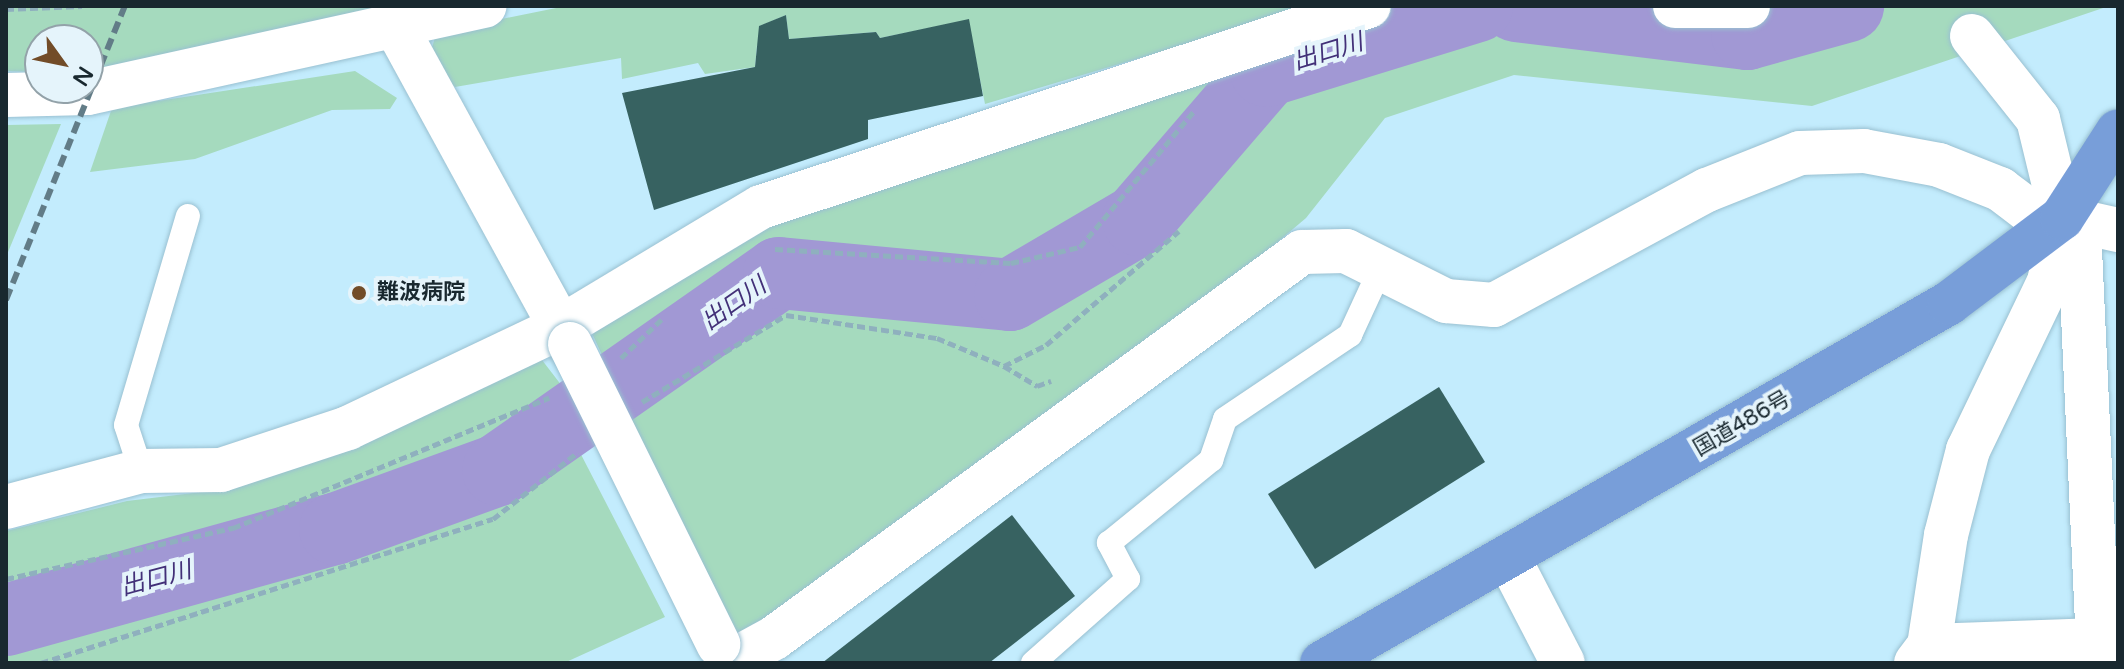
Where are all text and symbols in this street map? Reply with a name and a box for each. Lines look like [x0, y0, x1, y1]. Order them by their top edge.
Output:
north arrow [24, 24, 104, 104]
water label: 出口川 [1289, 28, 1367, 76]
text: N [67, 61, 98, 90]
water label: 出口川 [696, 272, 772, 336]
place label: 難波病院 [377, 280, 465, 306]
marker: 難波病院 [348, 282, 370, 304]
street label: 国道486号 [1689, 386, 1795, 462]
water label: 出口川 [117, 556, 195, 602]

